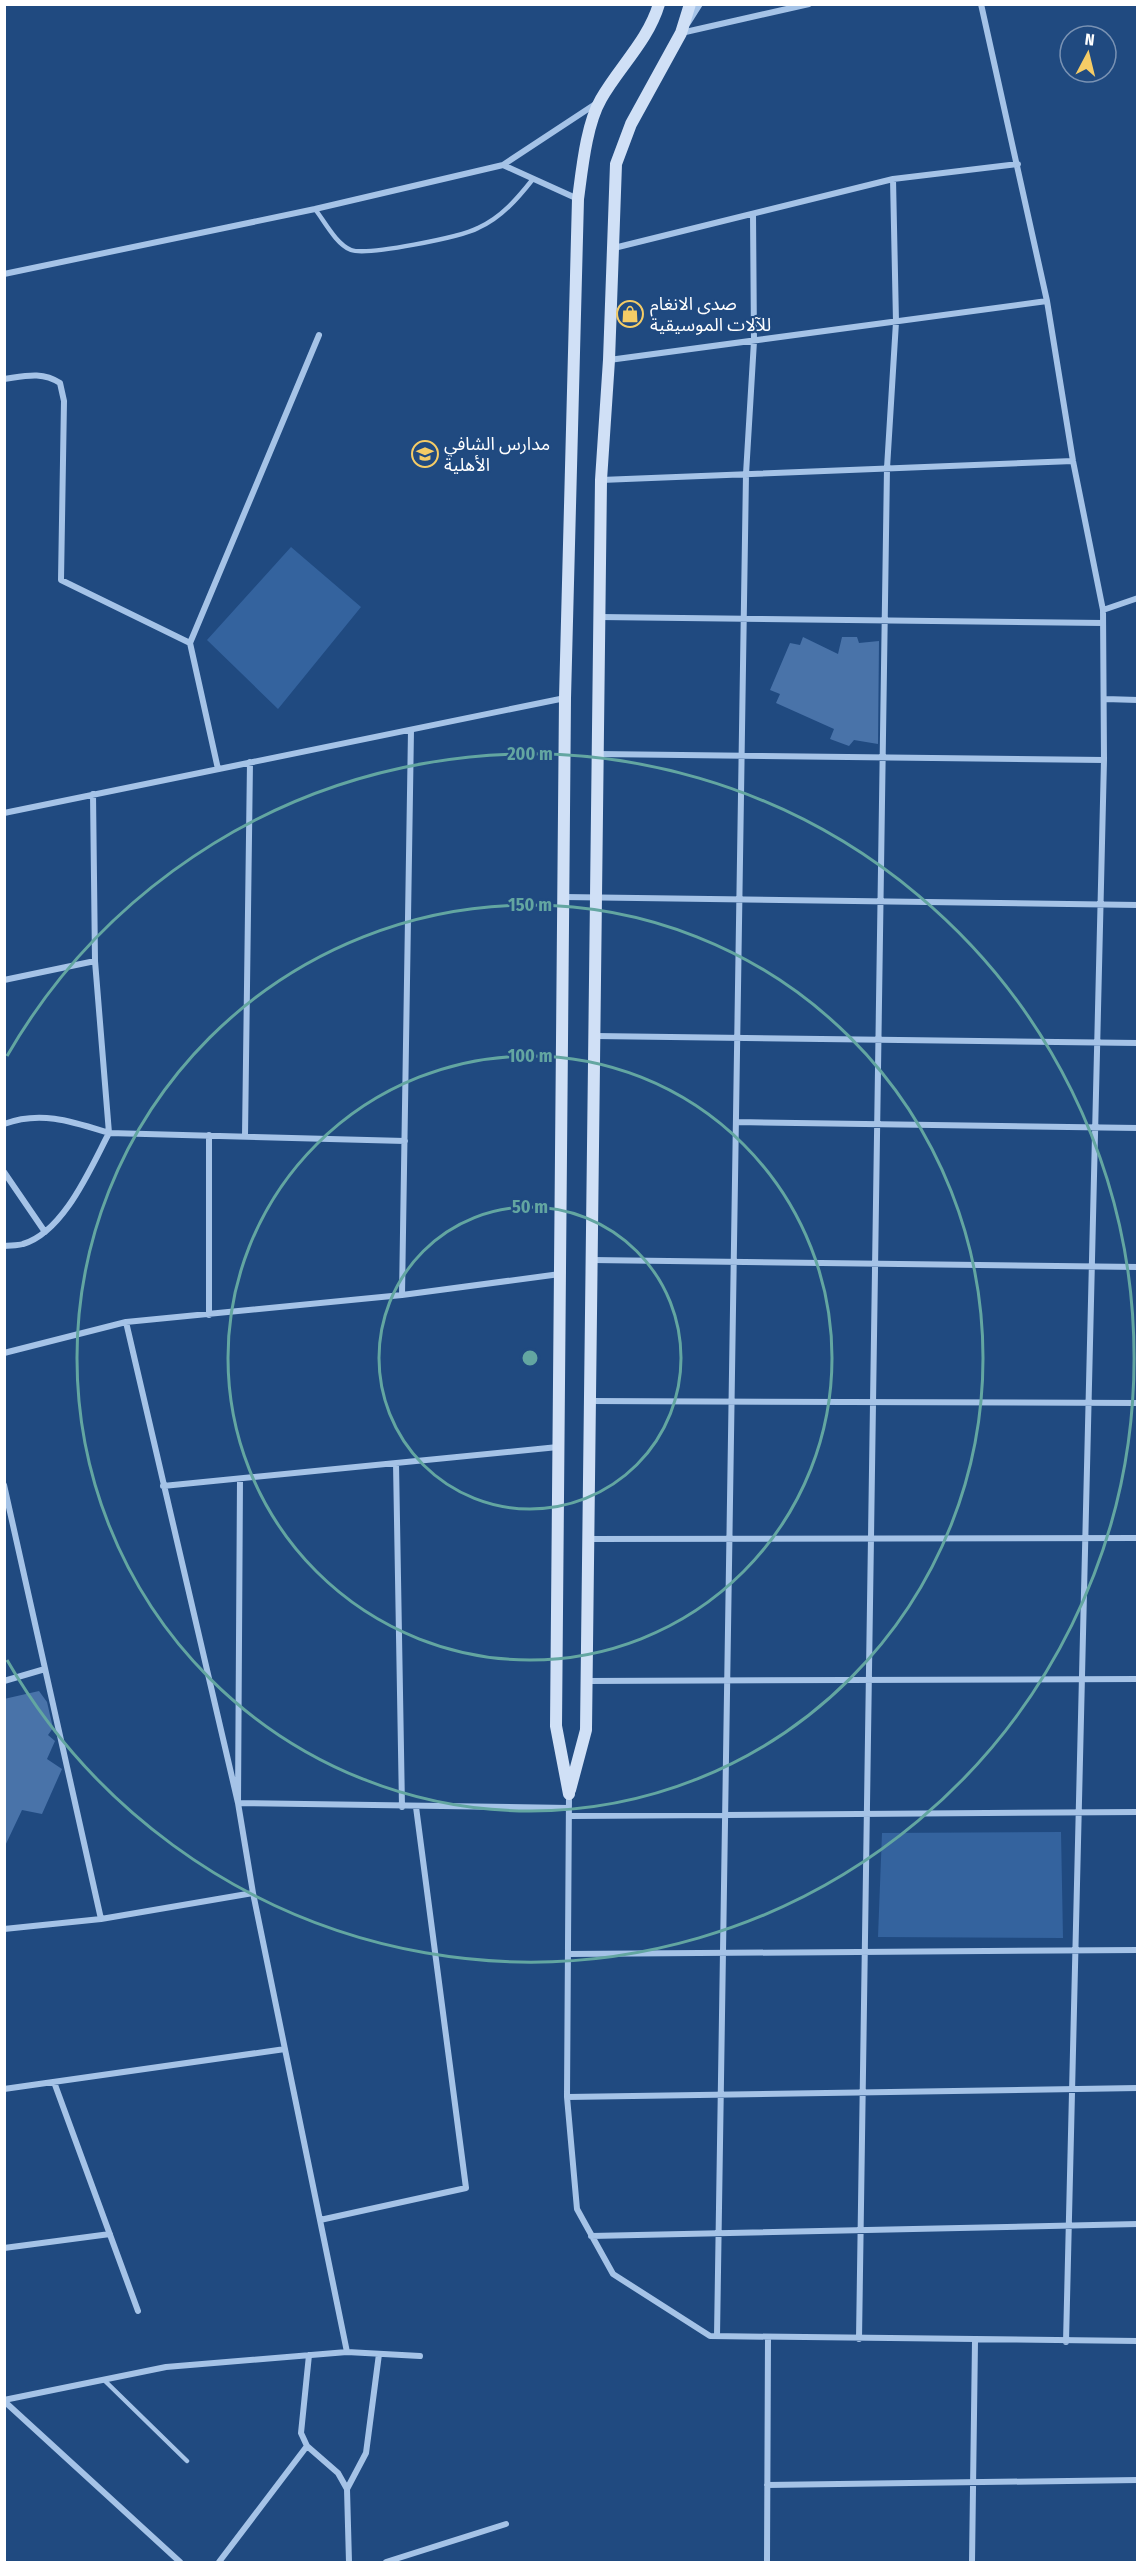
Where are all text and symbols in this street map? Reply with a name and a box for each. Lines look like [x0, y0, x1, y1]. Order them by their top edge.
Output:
north arrow [1058, 24, 1118, 84]
text: N [1084, 30, 1096, 50]
place label: صدى الانغام للآلات الموسيقية [650, 293, 771, 336]
shop icon: صدى الانغام للآلات الموسيقية [615, 299, 645, 329]
place label: مدارس الشافي الأهلية [444, 433, 550, 476]
school or university icon: مدارس الشافي الأهلية [410, 439, 440, 469]
text: 200 m [506, 743, 553, 765]
text: 150 m [508, 894, 552, 916]
text: 100 m [508, 1045, 552, 1067]
text: 50 m [512, 1196, 548, 1218]
centre of rings [520, 1348, 540, 1368]

